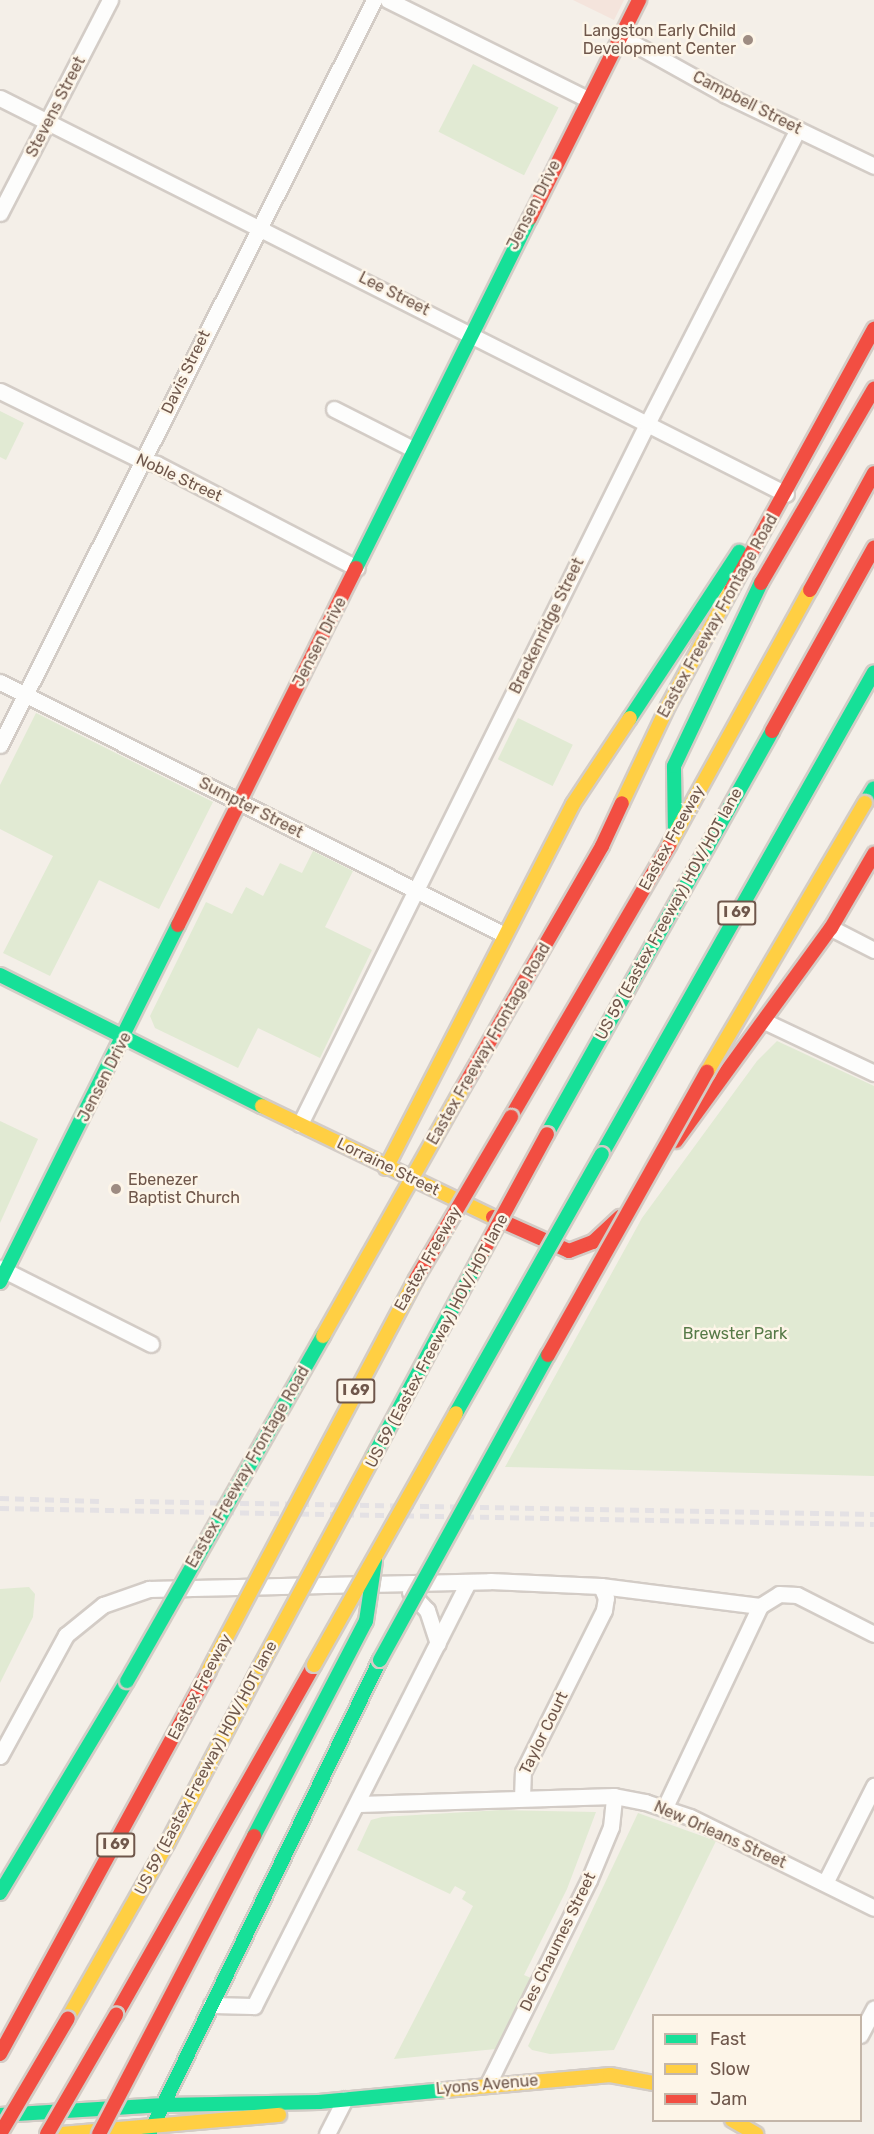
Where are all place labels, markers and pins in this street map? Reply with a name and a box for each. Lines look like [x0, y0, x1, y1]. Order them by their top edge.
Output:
place label: Langston Early Child Development Center [583, 21, 736, 59]
marker: Langston Early Child Development Center [741, 33, 755, 47]
place label: Ebenezer Baptist Church [128, 1170, 240, 1208]
marker: Ebenezer Baptist Church [109, 1182, 123, 1196]

